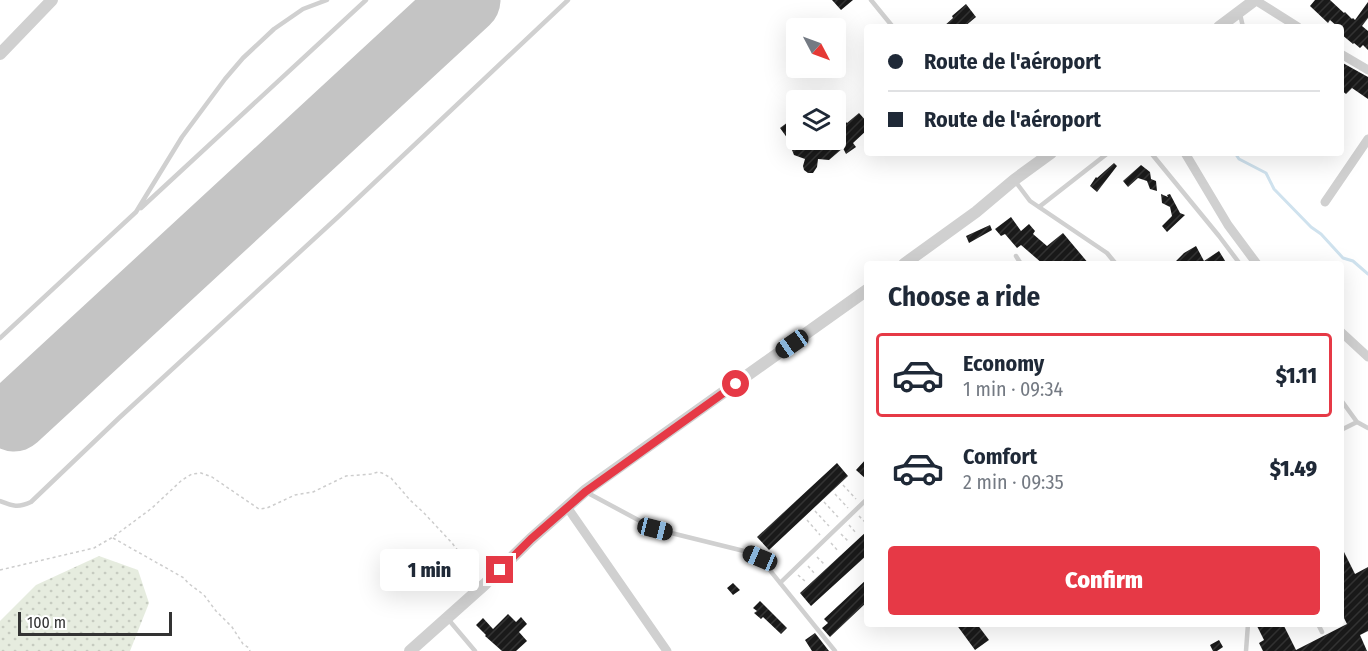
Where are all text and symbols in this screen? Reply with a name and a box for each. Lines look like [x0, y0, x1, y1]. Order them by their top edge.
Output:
north arrow [786, 18, 846, 78]
map controls [786, 18, 846, 150]
text: Route de l'aéroport [924, 48, 1101, 75]
button: layers [786, 90, 846, 150]
text: Route de l'aéroport [924, 106, 1101, 133]
text: Choose a ride [888, 281, 1040, 313]
car [772, 326, 812, 362]
icon: car [891, 348, 945, 402]
text: Economy [963, 350, 1044, 377]
text: $1.11 [1276, 362, 1317, 389]
route start [722, 370, 749, 397]
text: 1 min · 09:34 [963, 377, 1063, 401]
icon: car [891, 441, 945, 495]
text: Comfort [963, 443, 1037, 470]
text: $1.49 [1270, 455, 1317, 482]
text: 2 min · 09:35 [963, 470, 1064, 494]
car [635, 516, 675, 542]
car [740, 543, 780, 573]
button: Confirm [888, 546, 1320, 615]
callout: 1 min [380, 549, 479, 591]
route end [486, 556, 513, 583]
text: 1 min [408, 558, 451, 582]
scale bar [18, 609, 172, 636]
text: 100 m [27, 613, 66, 632]

